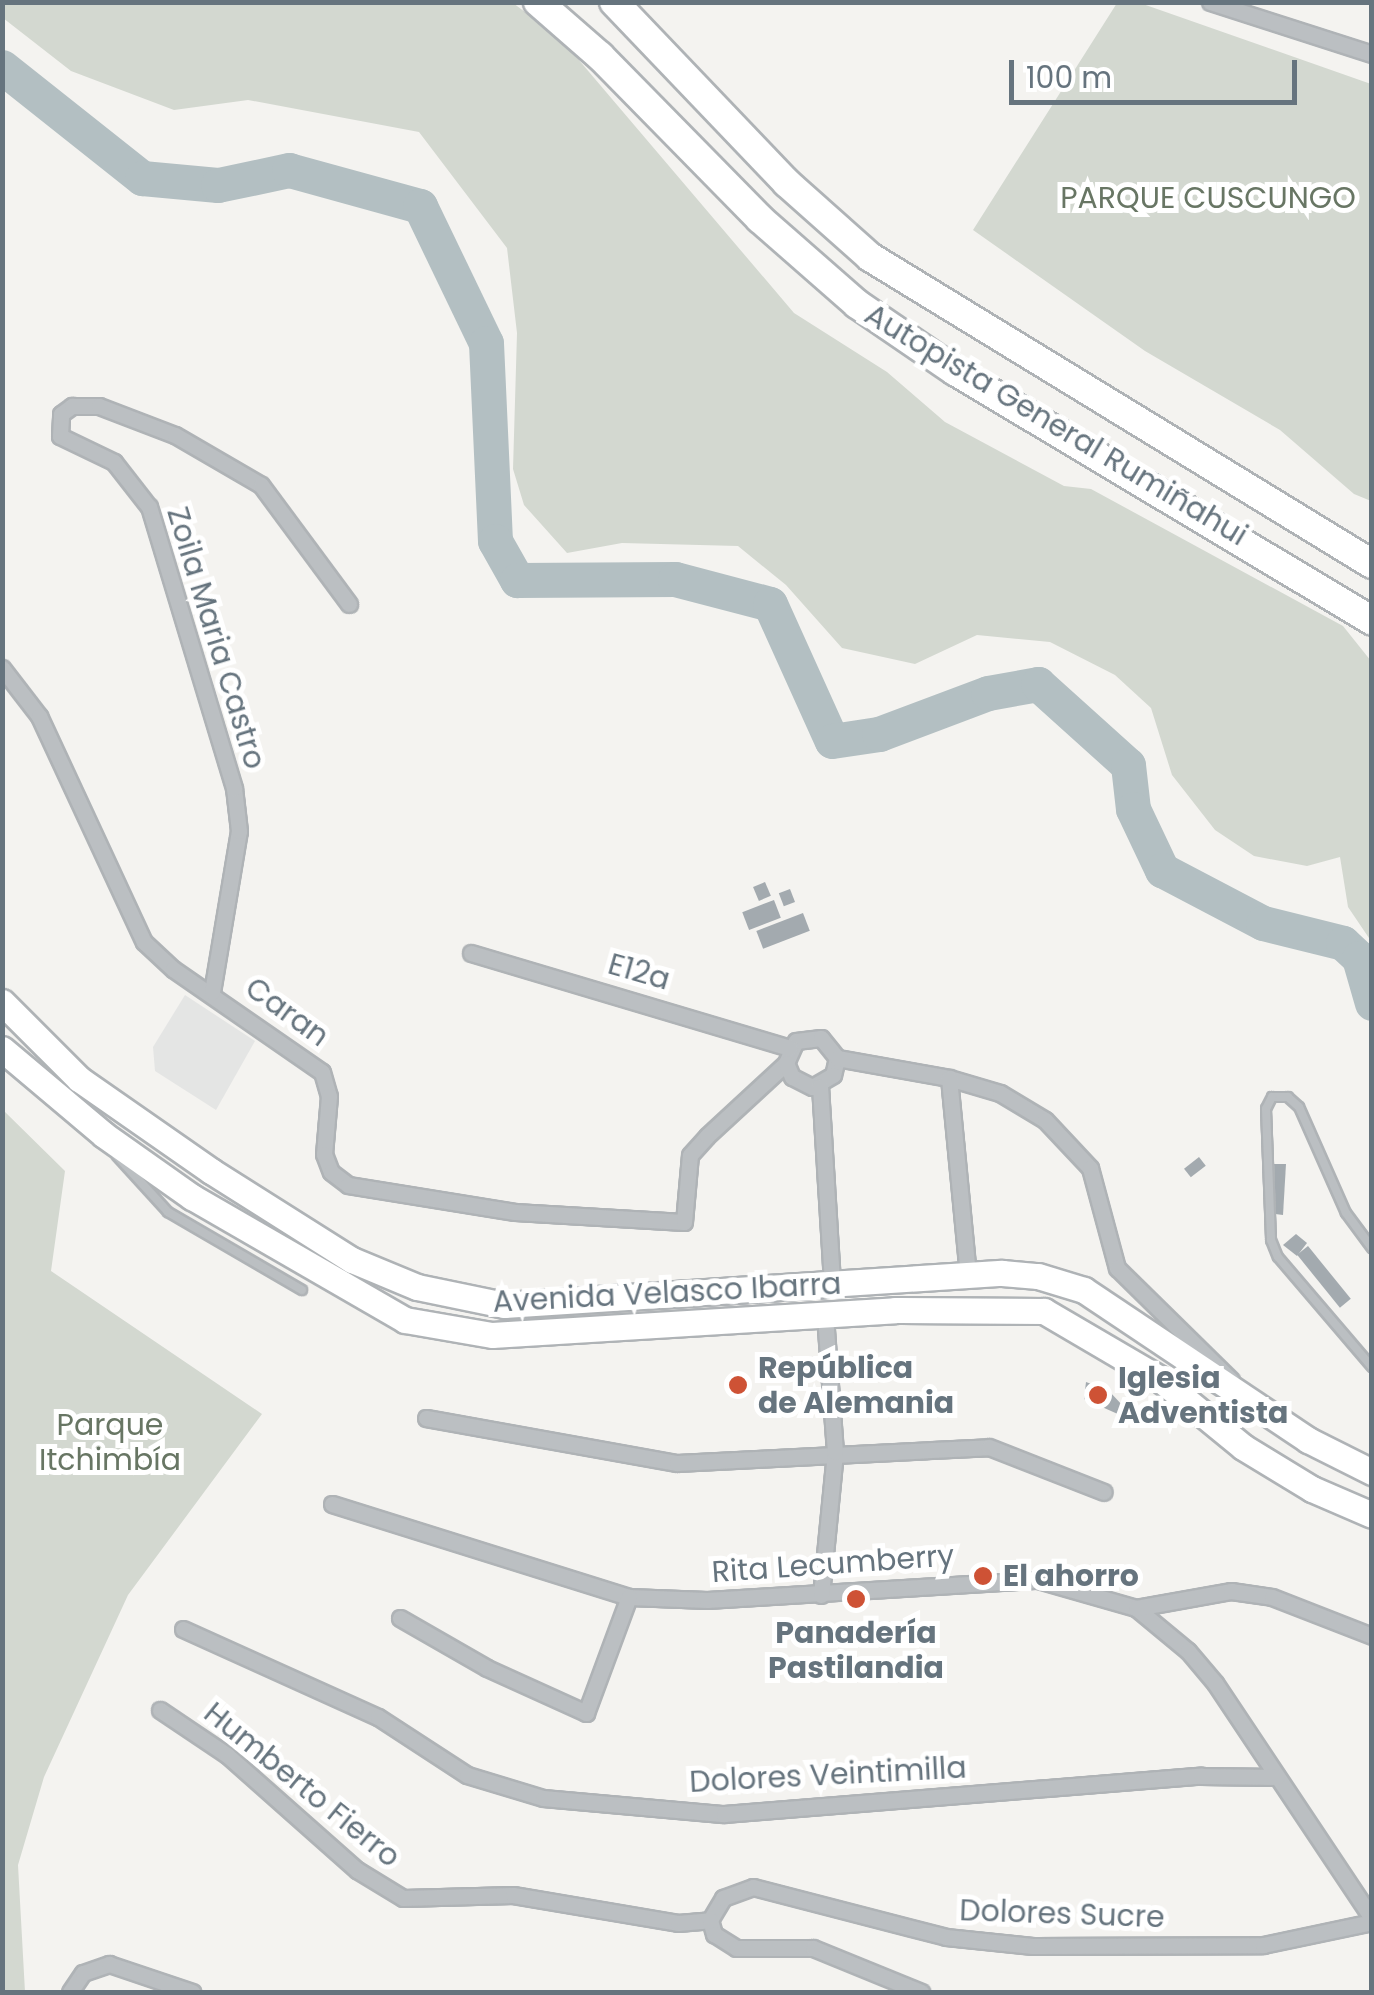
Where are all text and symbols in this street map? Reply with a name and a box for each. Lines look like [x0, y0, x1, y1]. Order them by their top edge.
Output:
scale bar [1014, 40, 1302, 102]
text: 100 m [1026, 56, 1112, 99]
park label: PARQUE CUSCUNGO [1060, 180, 1356, 216]
street label: Autopista General Rumiñahui [858, 296, 1254, 554]
street label: Zoila Maria Castro [159, 503, 273, 773]
street label: E12a [604, 946, 674, 998]
street label: Caran [238, 970, 336, 1054]
street label: Avenida Velasco Ibarra [492, 1266, 842, 1320]
place label: República de Alemania [758, 1350, 954, 1420]
place label: Iglesia Adventista [1118, 1360, 1288, 1430]
marker: República de Alemania [727, 1374, 749, 1396]
marker: Iglesia Adventista [1087, 1384, 1109, 1406]
park label: Parque Itchimbía [39, 1407, 181, 1478]
street label: Rita Lecumberry [711, 1538, 955, 1590]
place label: El ahorro [1003, 1558, 1139, 1594]
marker: El ahorro [972, 1565, 994, 1587]
marker: Panadería Pastilandia [845, 1588, 867, 1610]
place label: Panadería Pastilandia [768, 1615, 944, 1686]
street label: Humberto Fierro [197, 1695, 407, 1875]
street label: Dolores Veintimilla [688, 1750, 968, 1800]
street label: Dolores Sucre [959, 1892, 1165, 1936]

